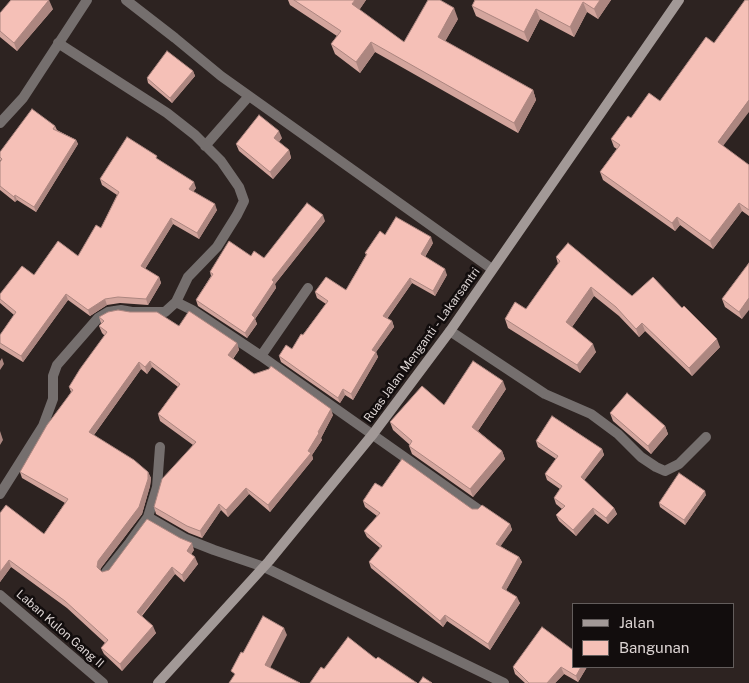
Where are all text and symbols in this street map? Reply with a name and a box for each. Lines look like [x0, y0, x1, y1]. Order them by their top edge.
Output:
street label: Ruas Jalan Menganti - Lakarsantri [361, 265, 483, 425]
street label: Laban Kulon Gang II [13, 587, 107, 671]
legend [572, 603, 734, 668]
text: Jalan [619, 614, 655, 631]
text: Bangunan [619, 639, 690, 656]

